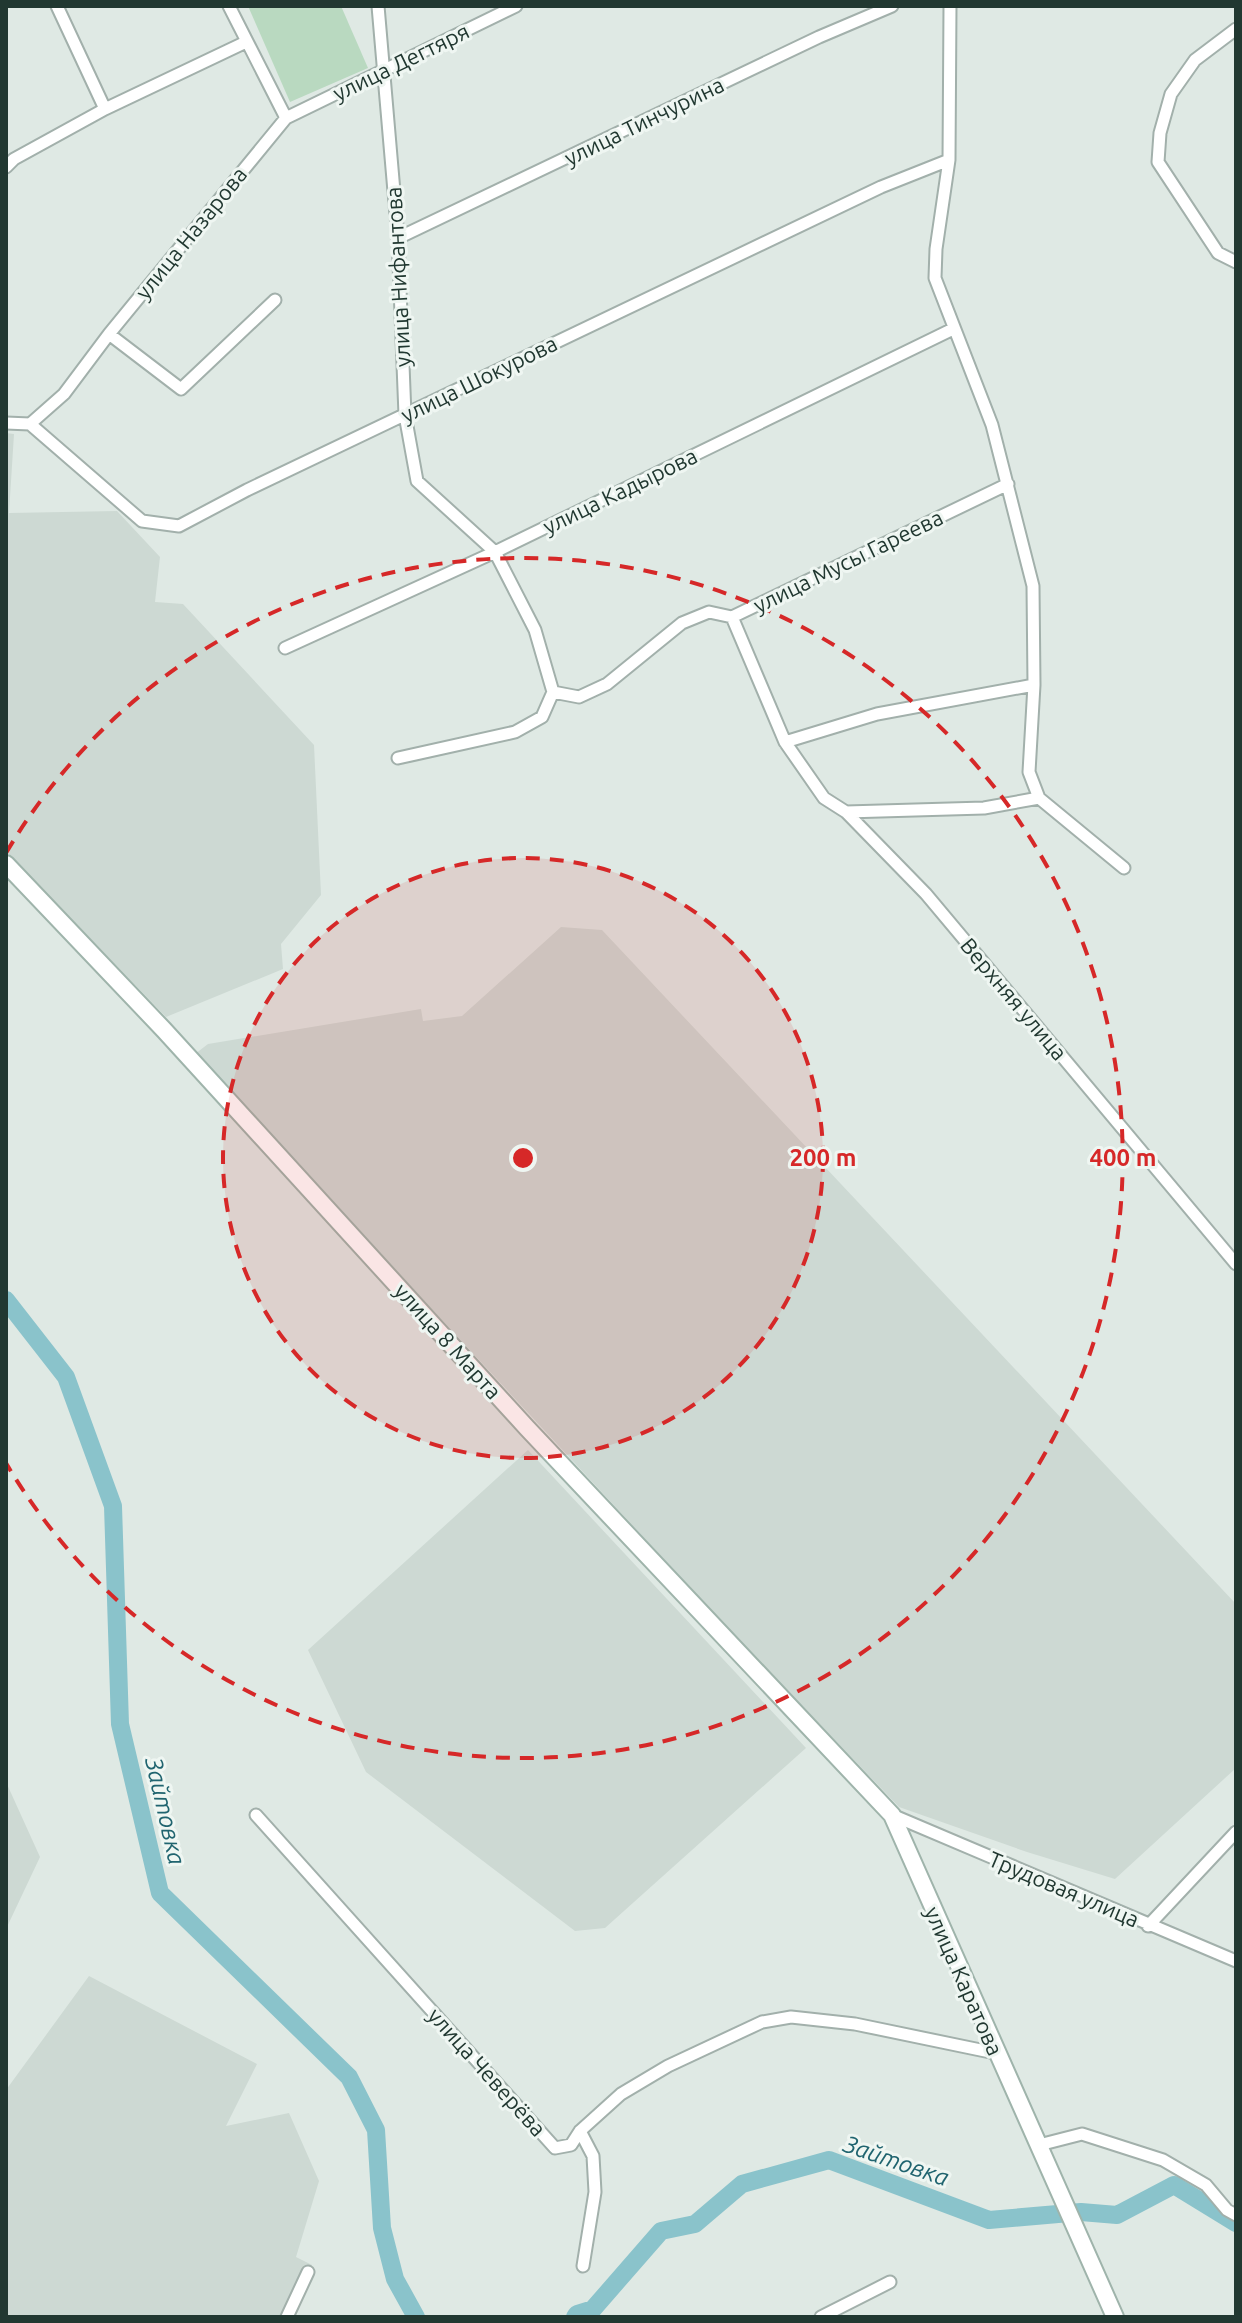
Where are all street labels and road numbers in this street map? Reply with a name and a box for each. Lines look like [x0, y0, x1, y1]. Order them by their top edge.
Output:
street label: улица Дегтяря [329, 18, 473, 105]
street label: улица Тинчурина [560, 71, 728, 170]
street label: улица Назарова [130, 162, 252, 304]
street label: улица Нифантова [380, 186, 415, 368]
street label: улица Шокурова [397, 330, 561, 427]
street label: улица Кадырова [539, 442, 701, 539]
street label: улица Мусы Гареева [749, 504, 947, 617]
street label: Верхняя улица [956, 933, 1073, 1065]
street label: улица 8 Марта [390, 1278, 507, 1404]
street label: Трудовая улица [985, 1846, 1143, 1932]
street label: улица Каратова [920, 1903, 1008, 2059]
street label: улица Чеверёва [423, 2002, 551, 2141]

